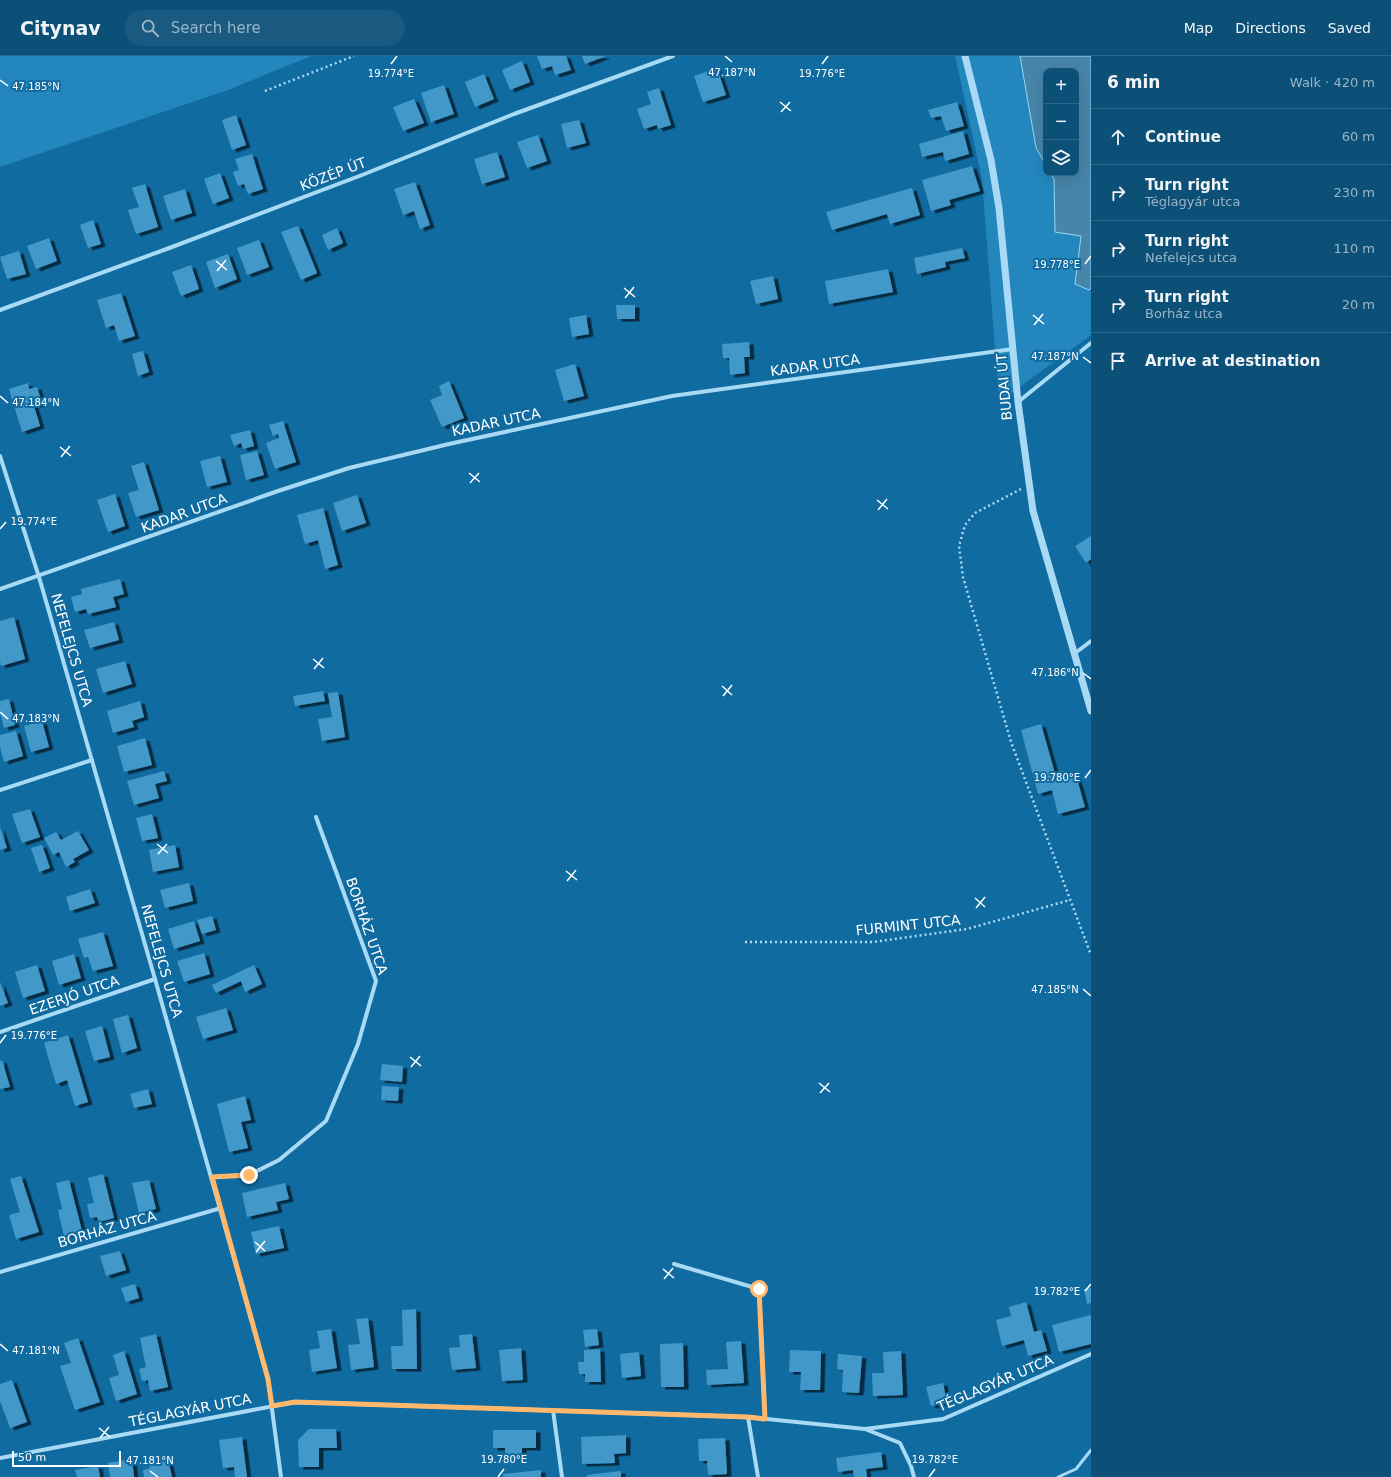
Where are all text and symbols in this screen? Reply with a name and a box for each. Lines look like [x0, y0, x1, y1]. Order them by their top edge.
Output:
search box [125, 10, 405, 46]
text: Citynav [20, 17, 101, 39]
icon: search [139, 17, 161, 39]
text: Search here [171, 19, 261, 37]
text: Map [1184, 20, 1213, 36]
text: Directions [1235, 20, 1306, 36]
text: Saved [1328, 20, 1371, 36]
text: 47.187°N [708, 67, 756, 78]
text: 19.774°E [368, 68, 414, 79]
text: 19.776°E [799, 68, 845, 79]
map controls [1043, 68, 1079, 176]
button: + [1043, 68, 1079, 104]
text: 6 min [1107, 72, 1160, 92]
text: Walk · 420 m [1290, 75, 1375, 90]
text: 47.185°N [12, 81, 60, 92]
button: − [1043, 104, 1079, 140]
icon: ahead [1107, 126, 1129, 148]
text: Continue [1145, 128, 1221, 146]
text: 60 m [1342, 129, 1375, 144]
button: layers [1043, 140, 1079, 176]
street label: KÖZÉP ÚT [297, 153, 369, 194]
text: Turn right [1145, 176, 1229, 194]
icon: right [1107, 182, 1129, 204]
text: 230 m [1333, 185, 1375, 200]
text: Téglagyár utca [1145, 194, 1240, 209]
text: Turn right [1145, 232, 1229, 250]
icon: right [1107, 238, 1129, 260]
text: 110 m [1333, 241, 1375, 256]
text: Nefelejcs utca [1145, 250, 1237, 265]
text: 19.778°E [1034, 259, 1080, 270]
text: Turn right [1145, 288, 1229, 306]
icon: right [1107, 294, 1129, 316]
text: 20 m [1342, 297, 1375, 312]
text: Borház utca [1145, 306, 1223, 321]
icon: arrive [1107, 350, 1129, 372]
street label: KADAR UTCA [769, 351, 861, 379]
text: 47.187°N [1031, 351, 1079, 362]
street label: BUDAI ÚT [992, 352, 1015, 421]
text: Arrive at destination [1145, 352, 1320, 370]
text: 47.184°N [12, 397, 60, 408]
street label: KADAR UTCA [450, 405, 542, 439]
street label: KADAR UTCA [139, 490, 229, 536]
text: 19.774°E [11, 516, 57, 527]
street label: NEFELEJCS UTCA [48, 591, 96, 709]
text: 47.186°N [1031, 667, 1079, 678]
text: 47.183°N [12, 713, 60, 724]
text: 19.780°E [1034, 772, 1080, 783]
street label: BORHÁZ UTCA [343, 875, 391, 977]
street label: NEFELEJCS UTCA [138, 902, 186, 1020]
street label: FURMINT UTCA [855, 912, 961, 938]
street label: EZERJÓ UTCA [27, 971, 121, 1018]
text: 47.185°N [1031, 984, 1079, 995]
text: 19.776°E [11, 1030, 57, 1041]
route end [240, 1166, 258, 1184]
street label: BORHÁZ UTCA [56, 1207, 158, 1251]
route start [750, 1280, 768, 1298]
text: 19.782°E [1034, 1286, 1080, 1297]
text: 47.181°N [12, 1345, 60, 1356]
street label: TÉGLAGYÁR UTCA [934, 1351, 1056, 1415]
street label: TÉGLAGYÁR UTCA [126, 1390, 253, 1430]
scale bar [12, 1449, 121, 1468]
text: 50 m [18, 1451, 46, 1464]
text: 19.780°E [481, 1454, 527, 1465]
text: 19.782°E [912, 1454, 958, 1465]
text: 47.181°N [126, 1455, 174, 1466]

